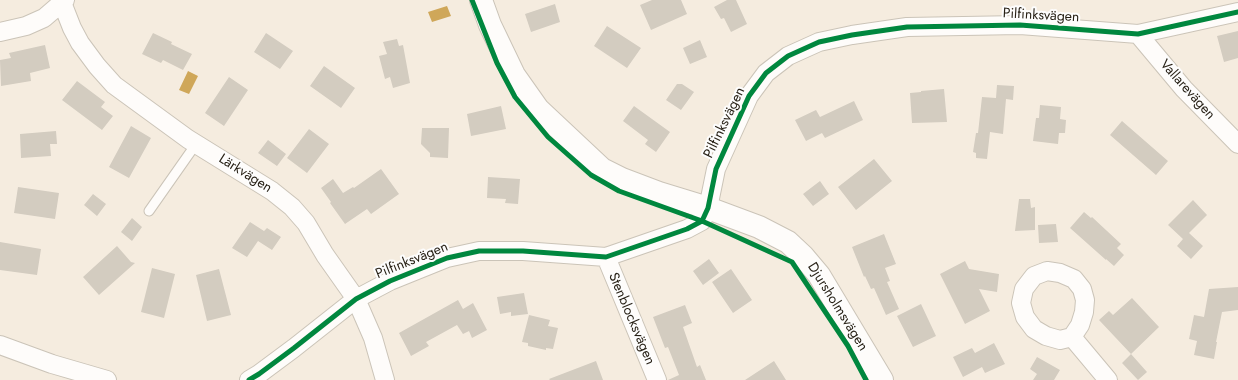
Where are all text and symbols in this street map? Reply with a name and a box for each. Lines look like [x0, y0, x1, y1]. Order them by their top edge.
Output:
street label: Pilfinksvägen [1002, 6, 1080, 26]
street label: Vallarevägen [1156, 57, 1218, 123]
street label: Pilfinksvägen [701, 85, 749, 161]
street label: Lärkvägen [215, 151, 275, 197]
street label: Pilfinksvägen [373, 239, 451, 283]
street label: Djursholmsvägen [803, 260, 871, 354]
street label: Stenblocksvägen [604, 270, 658, 368]

